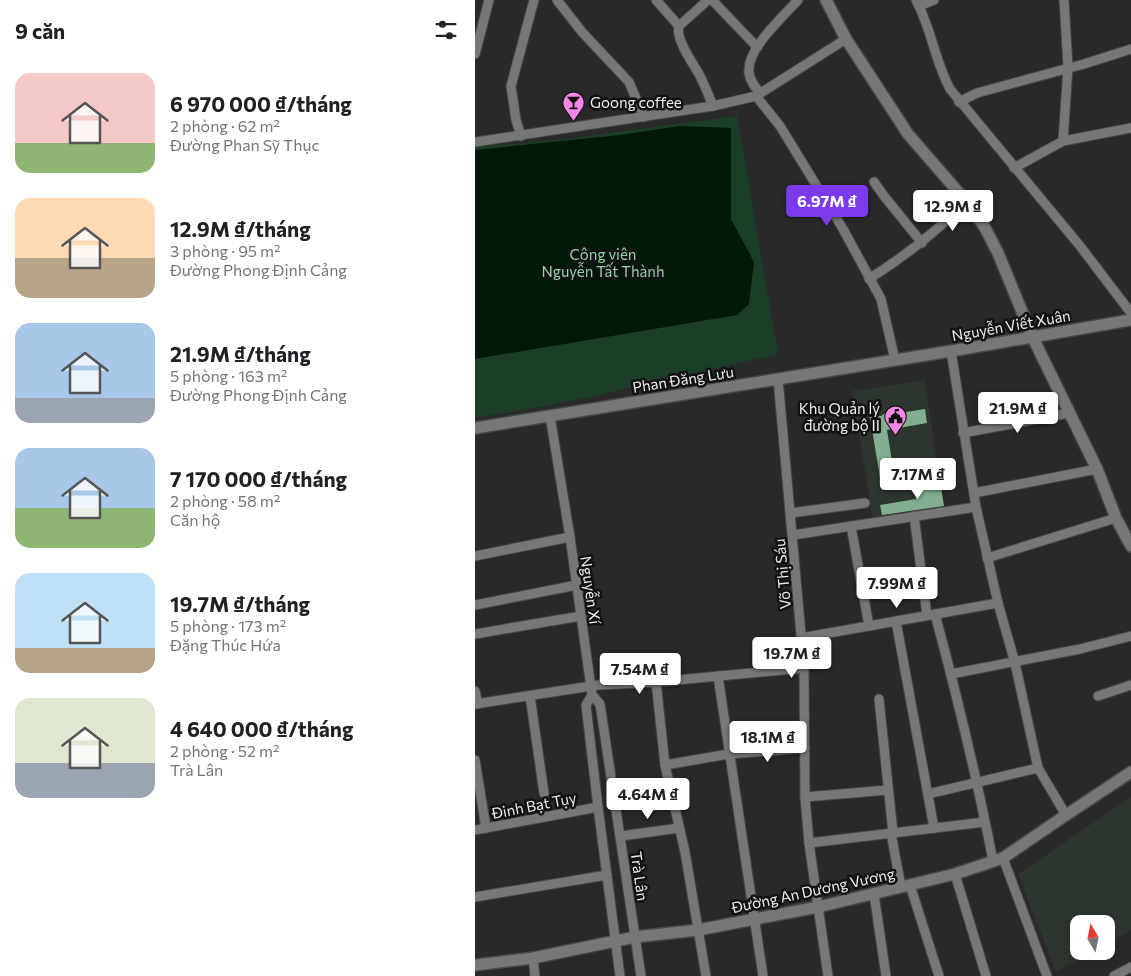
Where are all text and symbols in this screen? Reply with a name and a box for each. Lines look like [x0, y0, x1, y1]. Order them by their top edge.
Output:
icon: filters [432, 16, 460, 44]
text: 9 căn [15, 18, 65, 43]
bar icon: Goong coffee [562, 90, 586, 121]
text: 6 970 000 ₫/tháng [170, 91, 352, 116]
icon: home [55, 93, 115, 153]
place label: Goong coffee [590, 93, 682, 111]
text: 2 phòng · 62 m² [170, 116, 280, 135]
text: Đường Phan Sỹ Thục [170, 135, 319, 154]
pin: 6.97M ₫ [781, 184, 873, 227]
pin: 12.9M ₫ [907, 190, 999, 232]
text: 6.97M ₫ [797, 191, 857, 210]
text: 12.9M ₫ [924, 196, 982, 215]
text: 12.9M ₫/tháng [170, 216, 311, 241]
icon: home [55, 218, 115, 278]
text: 3 phòng · 95 m² [170, 241, 281, 260]
park label: Công viên Nguyễn Tất Thành [542, 245, 665, 280]
text: Đường Phong Định Cảng [170, 260, 347, 279]
street label: Nguyễn Viết Xuân [950, 306, 1072, 344]
text: 21.9M ₫/tháng [170, 341, 311, 366]
icon: home [55, 343, 115, 403]
street label: Phan Đăng Lưu [631, 362, 735, 396]
text: 5 phòng · 163 m² [170, 366, 287, 385]
text: Đường Phong Định Cảng [170, 385, 347, 404]
pin: 21.9M ₫ [972, 392, 1064, 434]
text: 21.9M ₫ [989, 398, 1047, 417]
place label: Khu Quản lý đường bộ II [799, 399, 880, 434]
public building icon: Khu Quản lý đường bộ II [884, 405, 908, 436]
pin: 7.17M ₫ [872, 458, 964, 500]
text: 7.17M ₫ [891, 464, 945, 483]
text: 7 170 000 ₫/tháng [170, 466, 347, 491]
icon: home [55, 468, 115, 528]
text: 2 phòng · 58 m² [170, 491, 280, 510]
text: Căn hộ [170, 510, 220, 529]
street label: Võ Thị Sáu [770, 538, 794, 610]
street label: Nguyễn Xí [577, 555, 605, 626]
pin: 7.99M ₫ [851, 566, 943, 609]
text: 7.99M ₫ [868, 573, 926, 592]
text: 19.7M ₫/tháng [170, 591, 310, 616]
icon: home [55, 593, 115, 653]
text: 5 phòng · 173 m² [170, 616, 286, 635]
text: Đặng Thúc Hứa [170, 635, 281, 654]
pin: 19.7M ₫ [746, 636, 838, 679]
text: 19.7M ₫ [763, 643, 821, 662]
pin: 7.54M ₫ [594, 652, 686, 695]
text: 7.54M ₫ [611, 659, 669, 678]
text: 4 640 000 ₫/tháng [170, 716, 353, 741]
icon: home [55, 718, 115, 778]
pin: 18.1M ₫ [722, 720, 814, 763]
text: 18.1M ₫ [741, 727, 795, 746]
text: 2 phòng · 52 m² [170, 741, 279, 760]
text: Trà Lân [170, 760, 223, 779]
pin: 4.64M ₫ [602, 778, 694, 820]
text: 4.64M ₫ [617, 784, 679, 803]
street label: Đinh Bạt Tụy [489, 788, 578, 822]
street label: Trà Lân [628, 850, 652, 902]
street label: Đường An Dương Vương [729, 864, 896, 916]
north arrow [1070, 915, 1115, 960]
map controls [1070, 915, 1115, 960]

